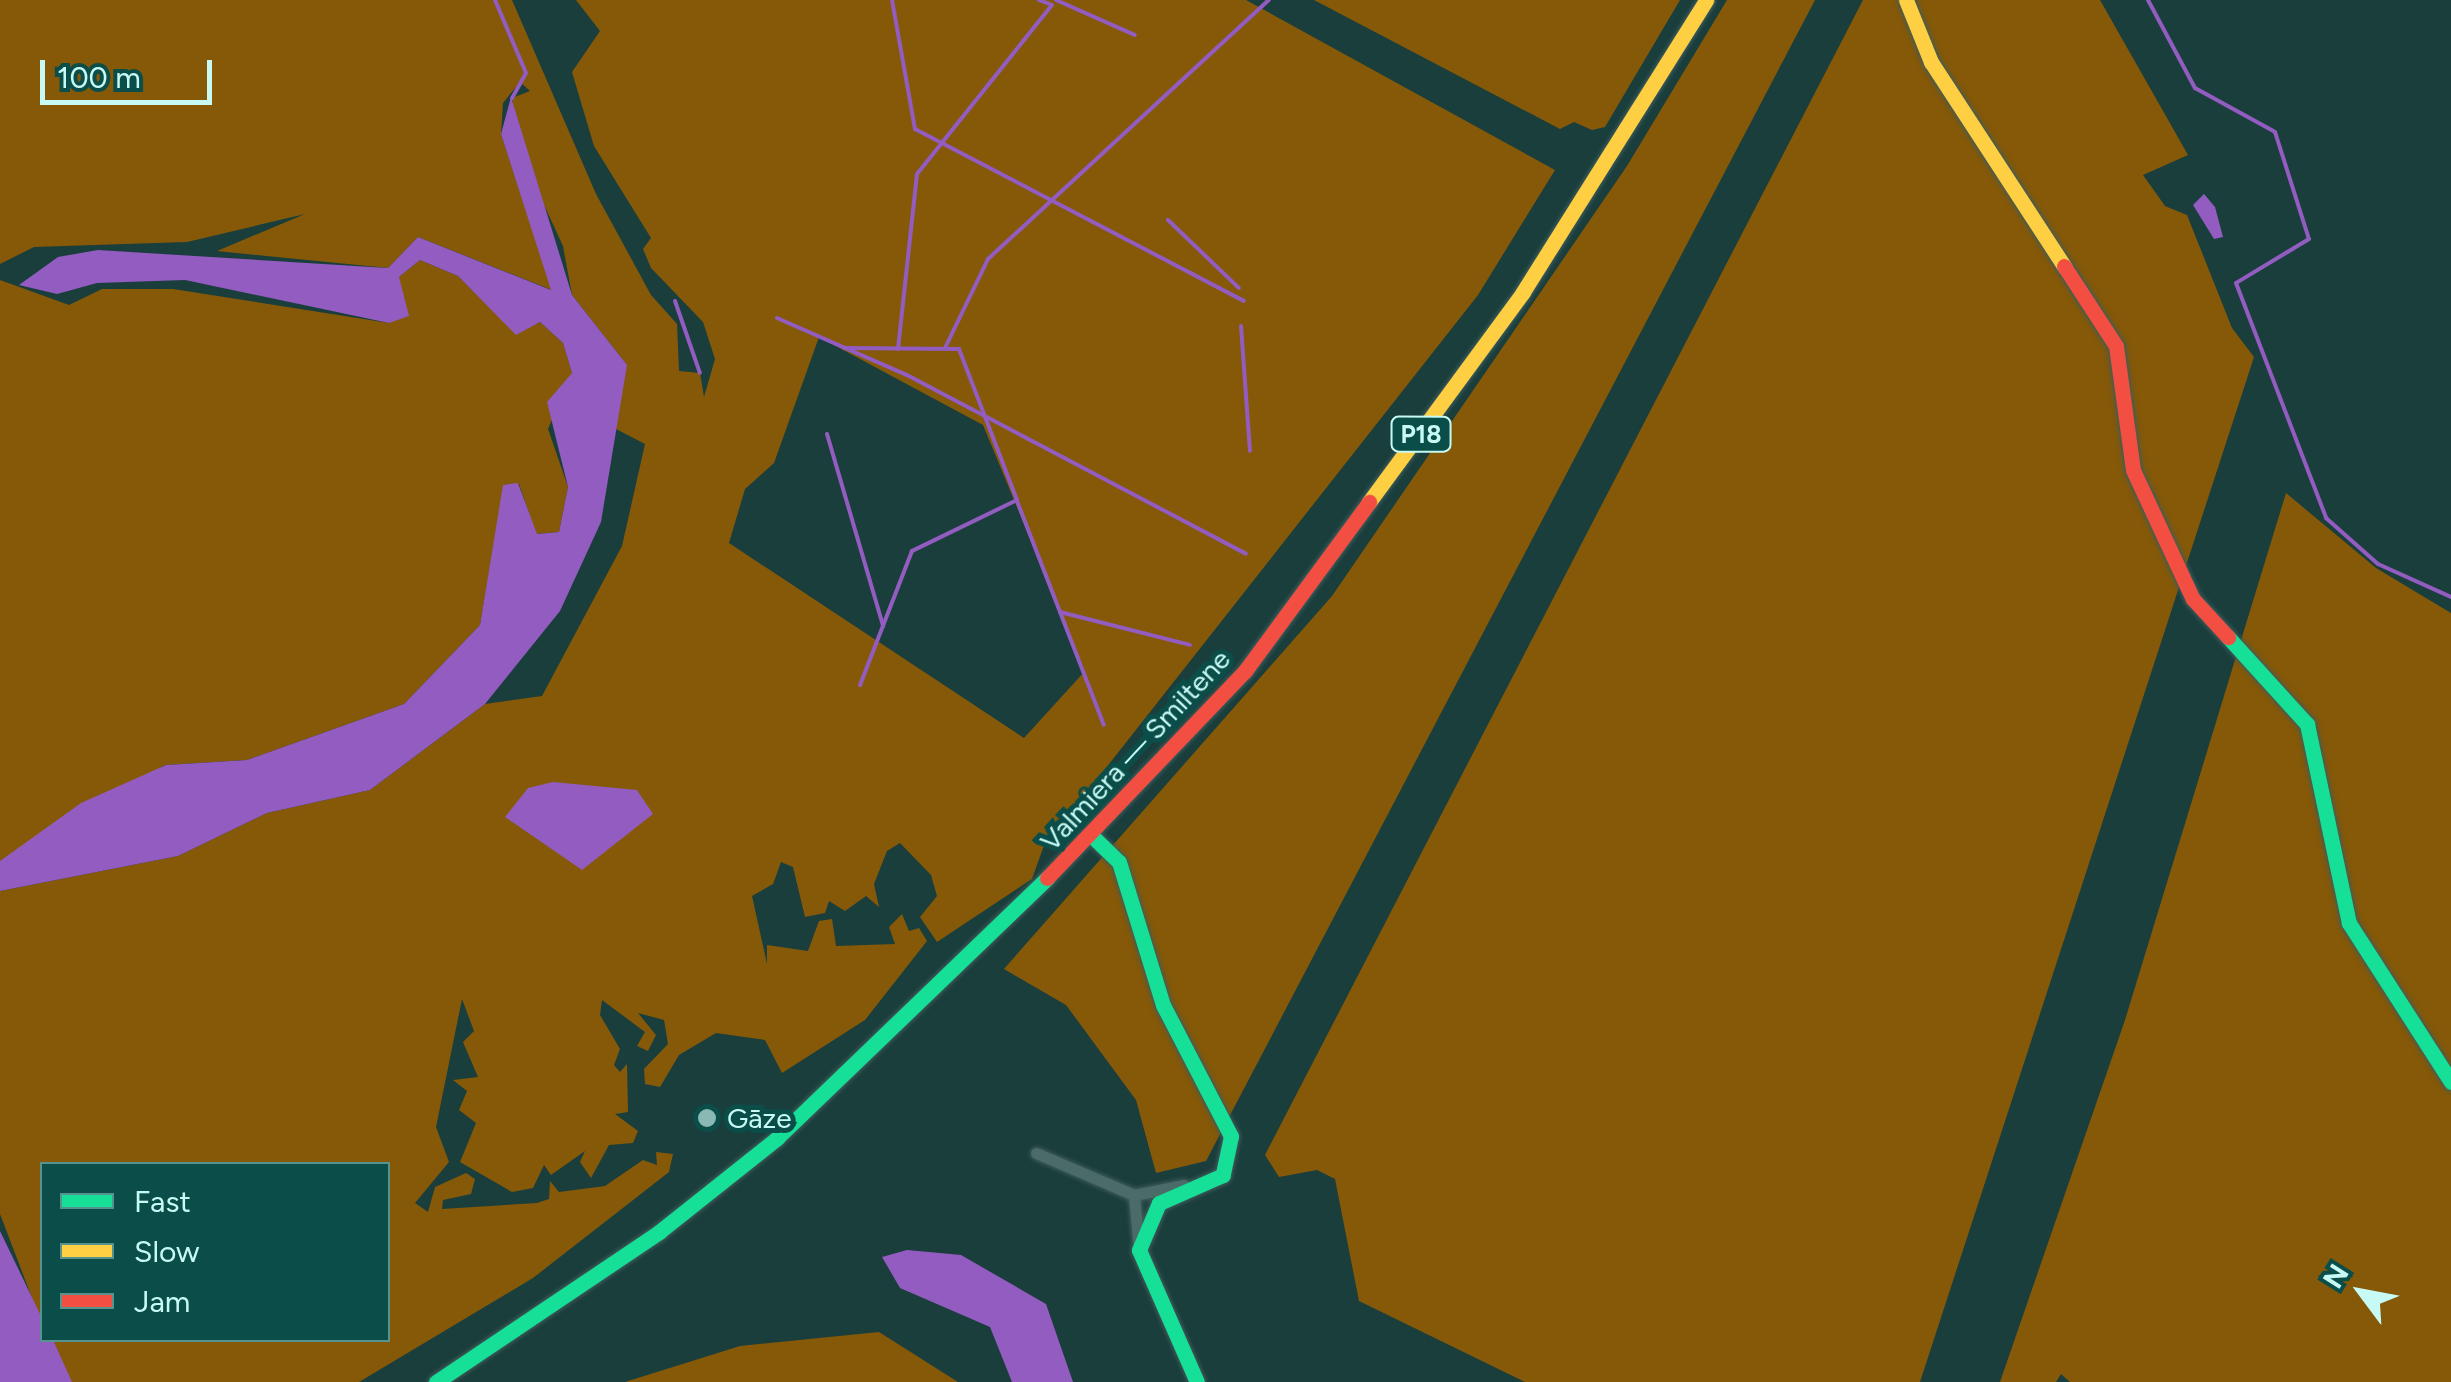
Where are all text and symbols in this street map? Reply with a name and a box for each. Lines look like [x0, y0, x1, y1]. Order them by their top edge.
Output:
scale bar [45, 40, 218, 102]
text: 100 m [57, 59, 141, 96]
road number: P18 [1388, 414, 1454, 454]
street label: Valmiera — Smiltene [1033, 642, 1237, 858]
place label: Gāze [727, 1101, 792, 1135]
marker: Gāze [696, 1107, 718, 1129]
legend [40, 1162, 390, 1342]
text: Fast [134, 1183, 191, 1220]
text: Slow [134, 1233, 200, 1270]
north arrow [2311, 1242, 2411, 1342]
text: N [2315, 1258, 2356, 1294]
text: Jam [134, 1283, 190, 1320]

